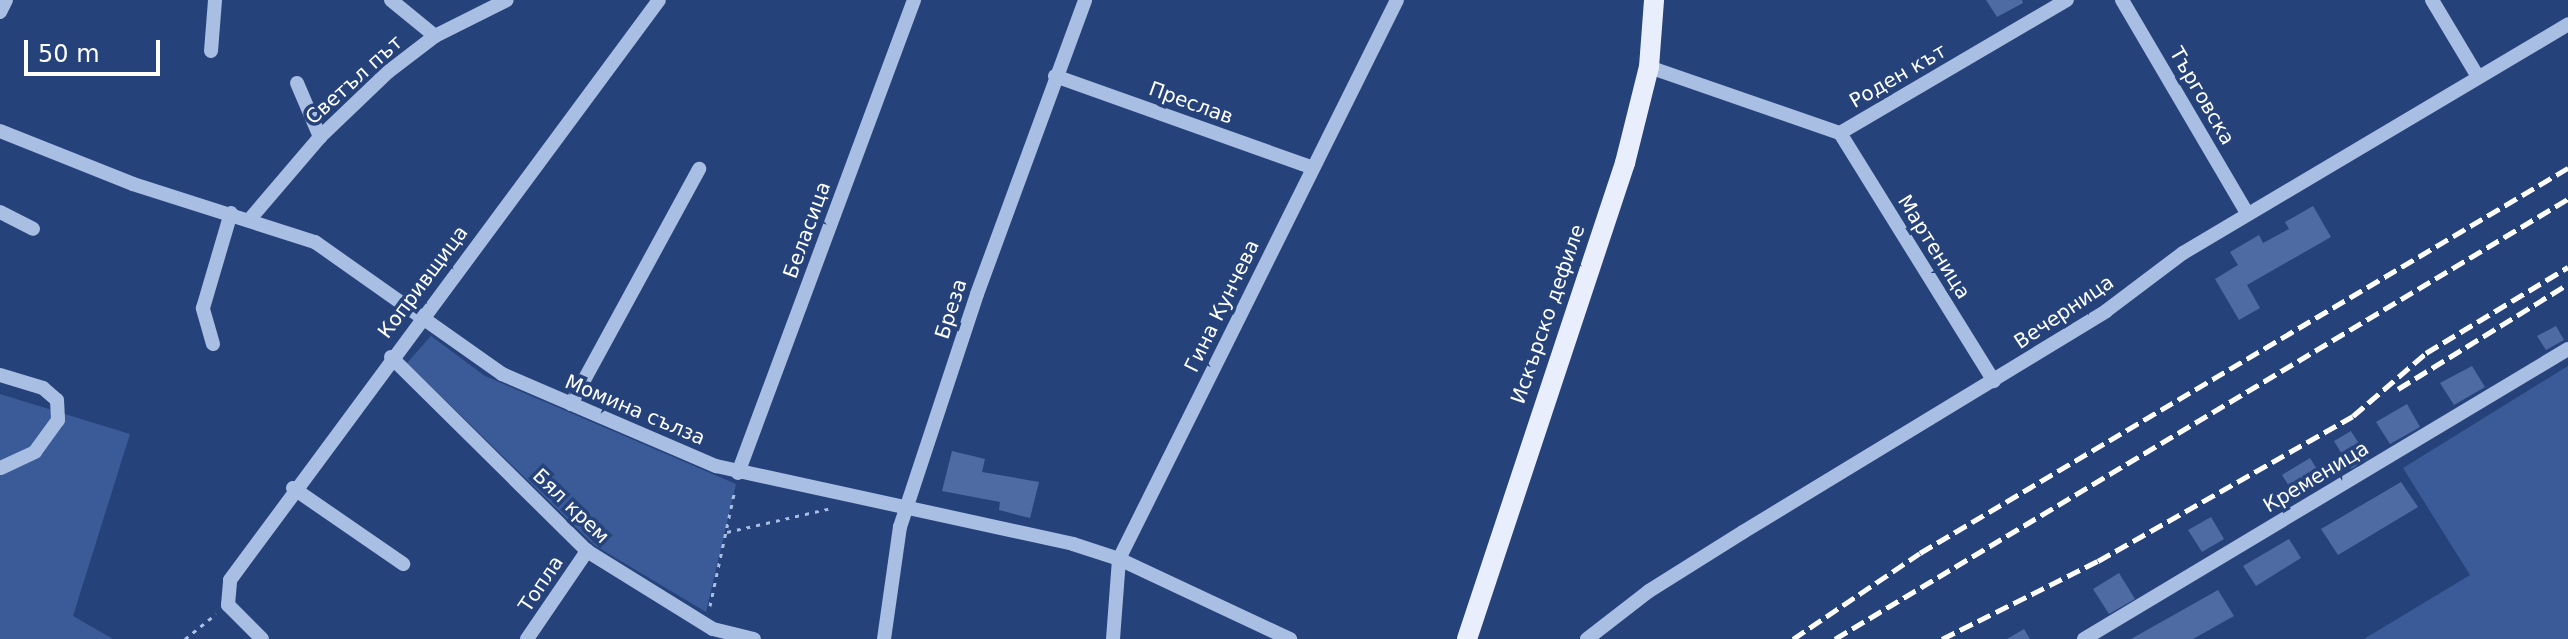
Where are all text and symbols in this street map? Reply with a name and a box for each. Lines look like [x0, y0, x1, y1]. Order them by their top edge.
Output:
scale bar [28, 24, 164, 74]
street label: Светъл път [301, 30, 407, 130]
street label: Роден кът [1845, 39, 1951, 113]
text: 50 m [38, 40, 100, 68]
street label: Търговска [2164, 43, 2240, 149]
street label: Преслав [1146, 77, 1236, 129]
street label: Беласица [778, 178, 836, 282]
street label: Мартеница [1893, 191, 1975, 303]
street label: Копривщица [373, 221, 473, 343]
street label: Искърско дефиле [1506, 221, 1590, 407]
street label: Гина Кунчева [1180, 236, 1264, 376]
street label: Вечерница [2010, 270, 2118, 354]
street label: Бреза [930, 276, 972, 342]
street label: Момина сълза [561, 370, 709, 450]
street label: Кременица [2259, 436, 2373, 518]
street label: Бял крем [528, 464, 614, 548]
street label: Топла [514, 551, 568, 617]

